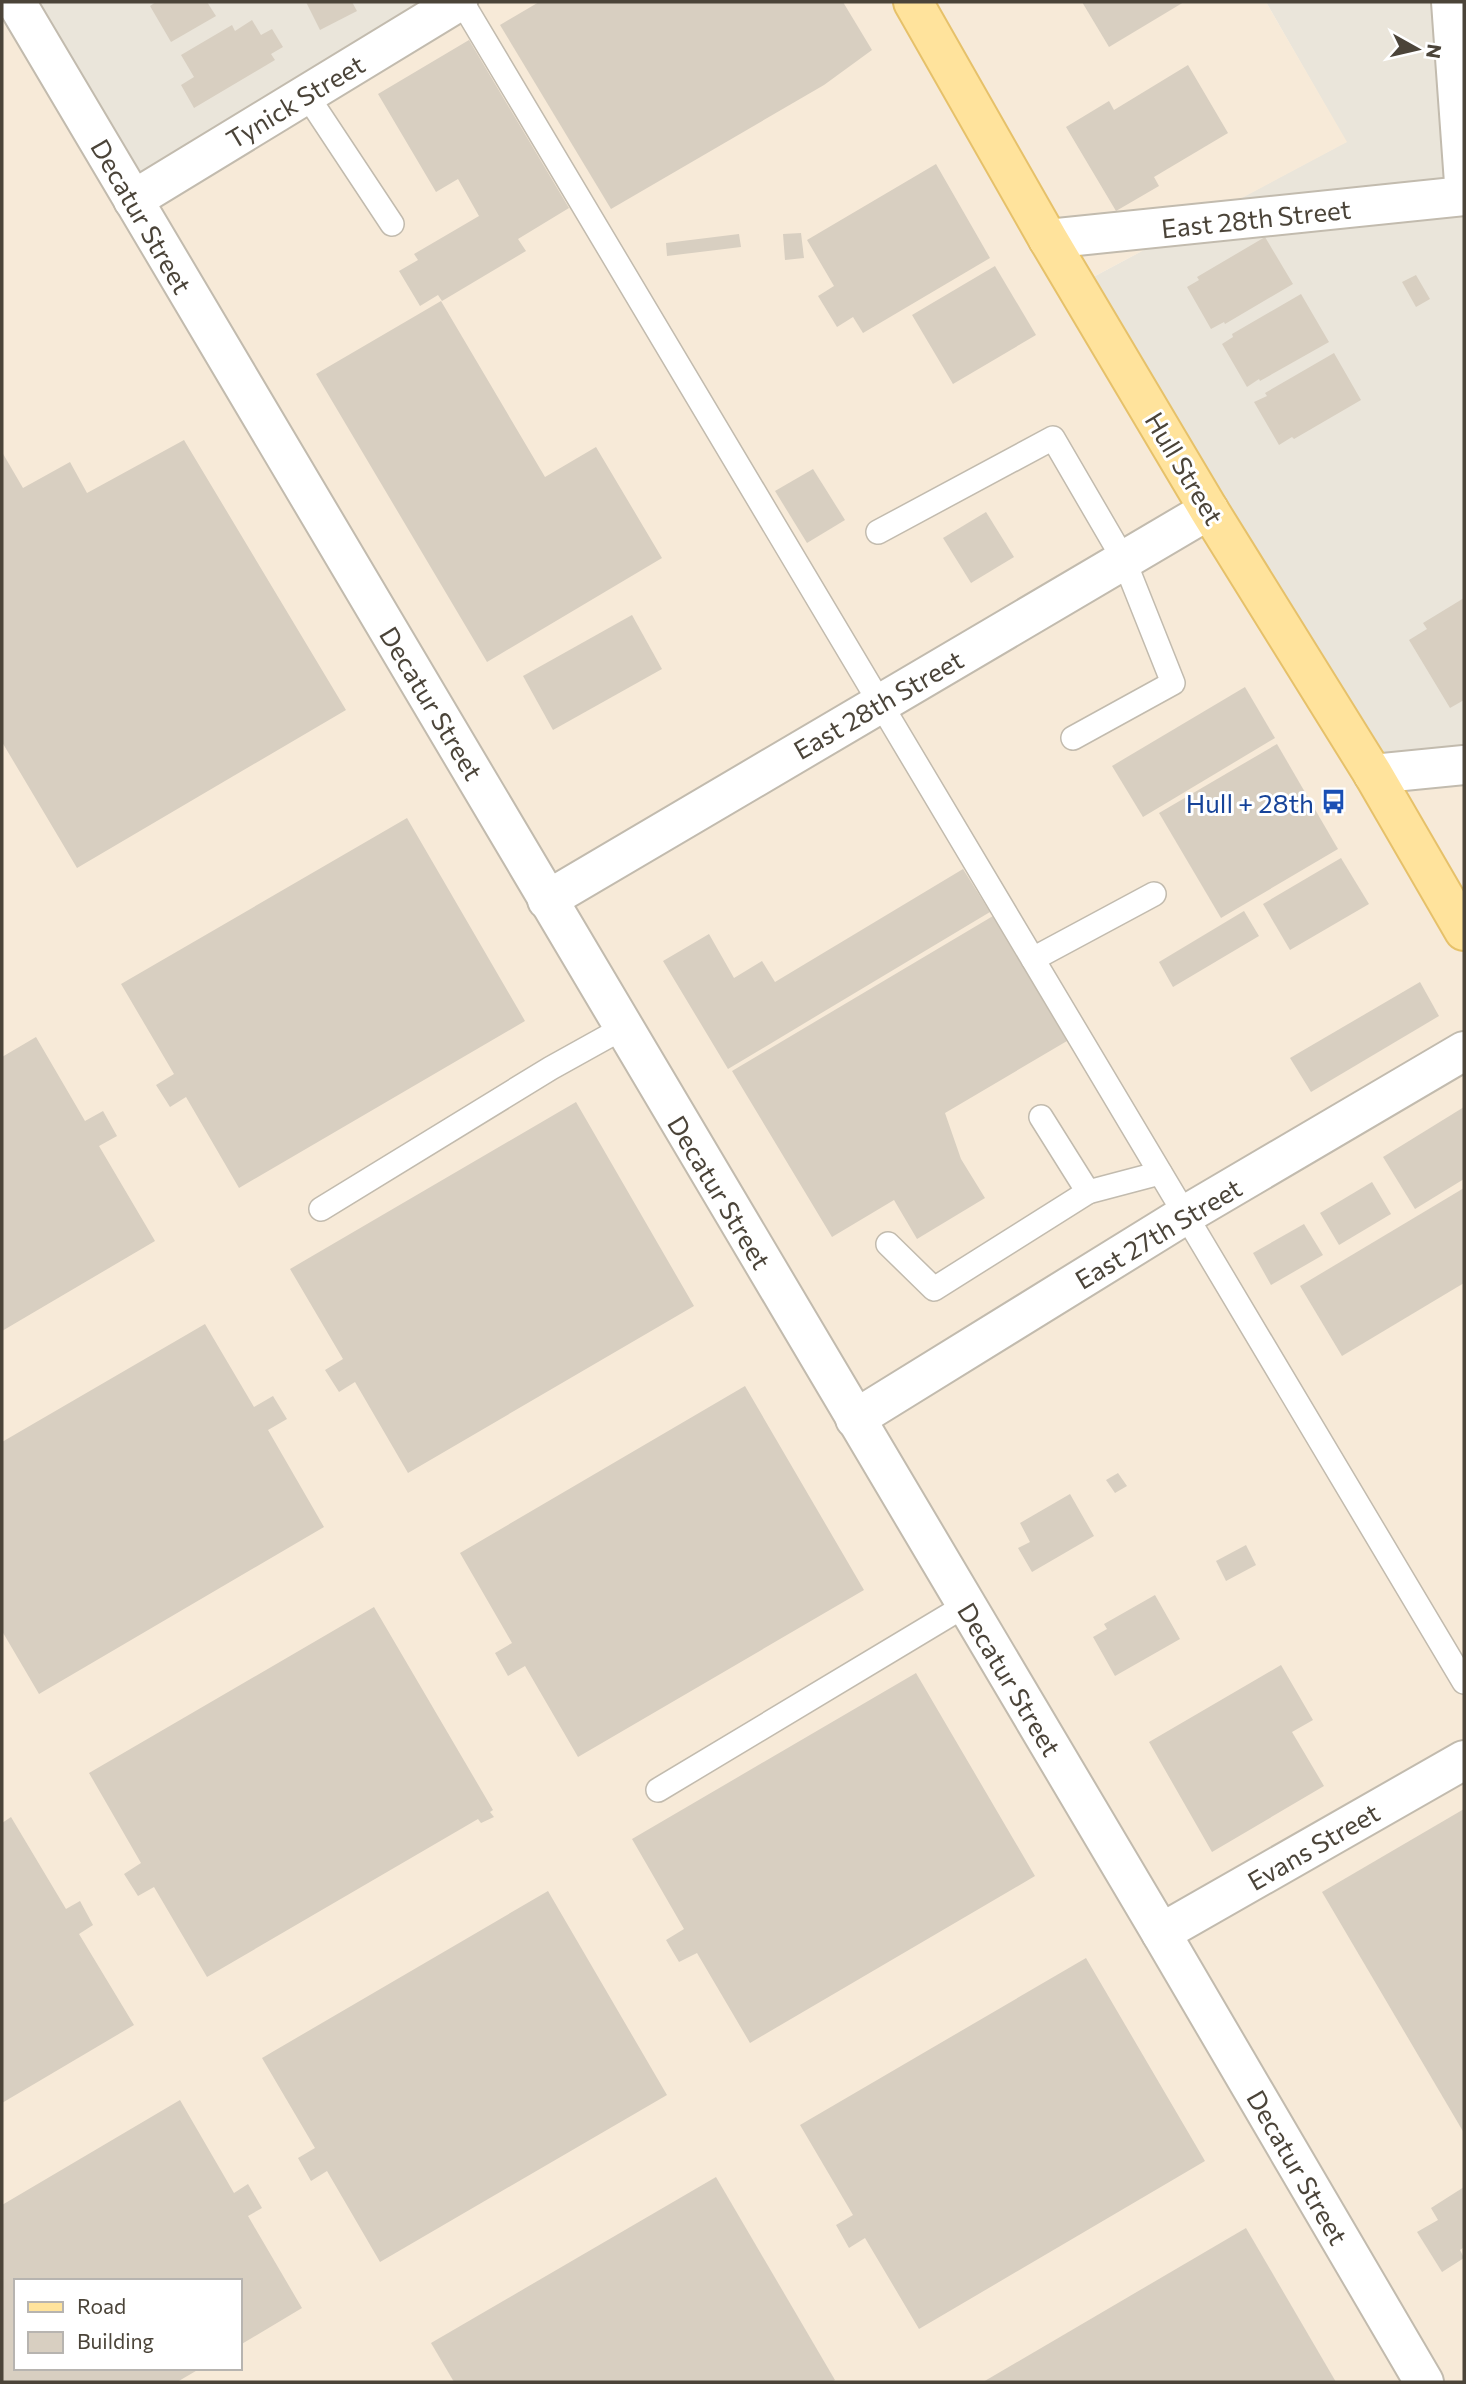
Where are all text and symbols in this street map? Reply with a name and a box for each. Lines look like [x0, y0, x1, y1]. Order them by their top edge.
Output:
north arrow [1382, 14, 1452, 84]
text: N [1422, 43, 1447, 60]
street label: Tynick Street [220, 48, 370, 154]
street label: Decatur Street [85, 133, 199, 299]
street label: East 28th Street [1160, 193, 1352, 243]
street label: Hull Street [1139, 406, 1231, 530]
street label: Decatur Street [374, 621, 490, 785]
street label: East 28th Street [788, 643, 968, 765]
place label: Hull + 28th [1186, 787, 1314, 818]
bus stop icon: Hull + 28th [1320, 788, 1348, 816]
street label: Decatur Street [662, 1110, 778, 1274]
street label: East 27th Street [1069, 1171, 1247, 1295]
street label: Decatur Street [952, 1597, 1068, 1761]
street label: Evans Street [1242, 1796, 1384, 1896]
street label: Decatur Street [1241, 2084, 1355, 2250]
legend [14, 2279, 242, 2370]
text: Road [77, 2293, 126, 2318]
text: Building [77, 2328, 154, 2353]

